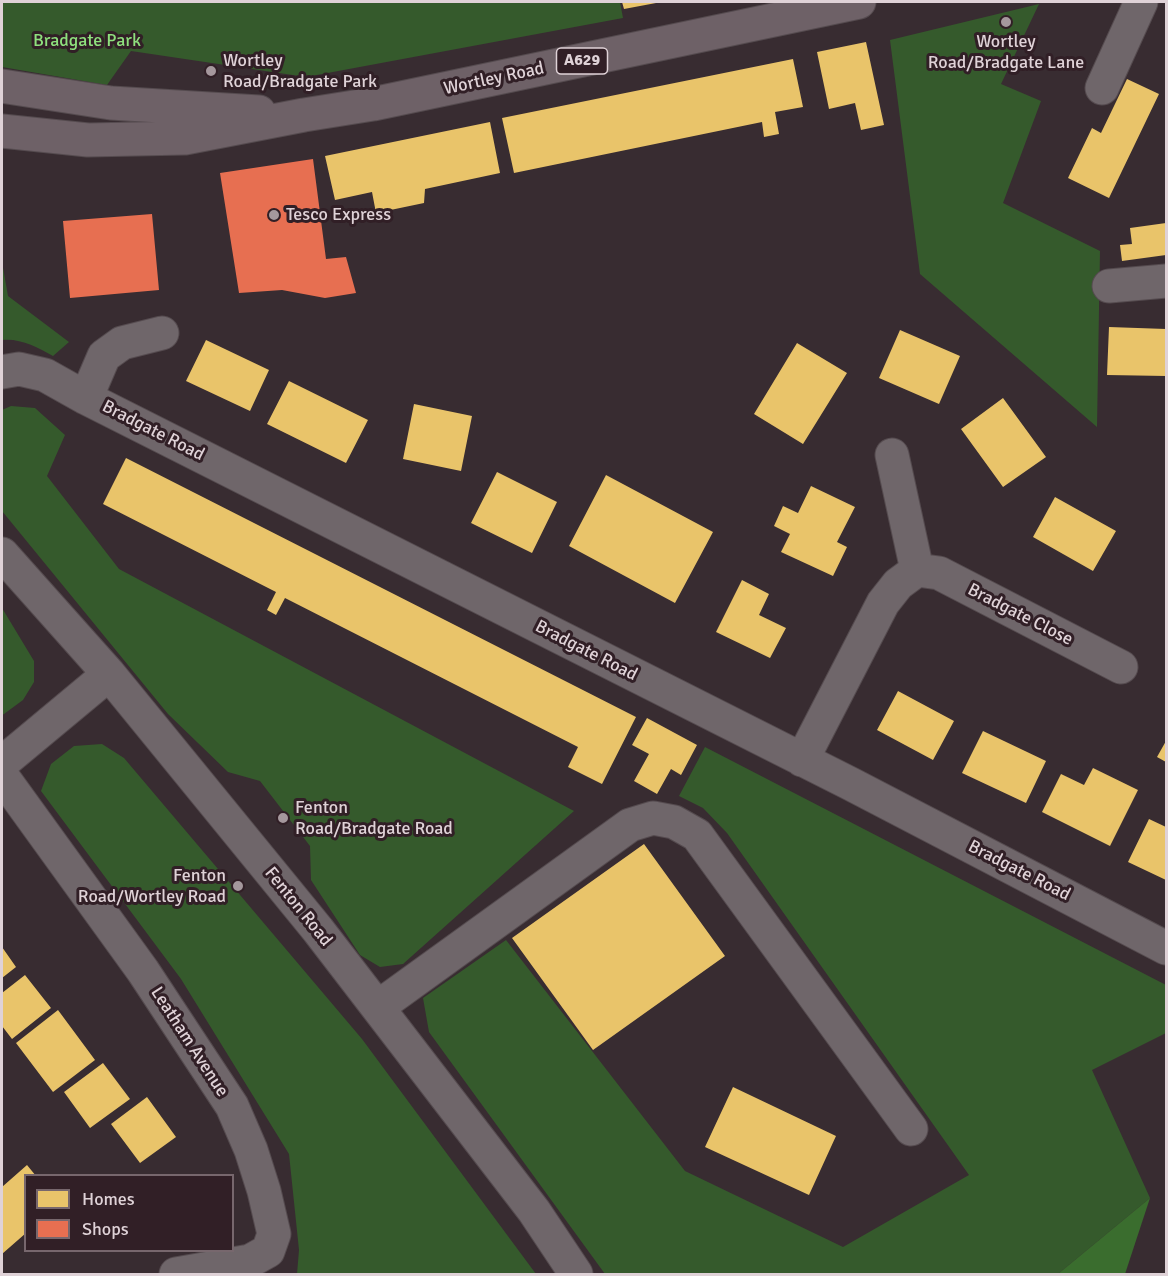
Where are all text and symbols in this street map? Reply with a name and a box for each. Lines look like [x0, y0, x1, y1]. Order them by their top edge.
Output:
marker: Wortley Road/Bradgate Lane [999, 15, 1013, 29]
park label: Bradgate Park [33, 30, 141, 52]
place label: Wortley Road/Bradgate Lane [928, 31, 1084, 74]
road number: A629 [556, 48, 608, 74]
place label: Wortley Road/Bradgate Park [223, 50, 377, 92]
street label: Wortley Road [442, 58, 546, 100]
marker: Wortley Road/Bradgate Park [204, 64, 218, 78]
place label: Tesco Express [286, 204, 391, 226]
marker: Tesco Express [267, 208, 281, 222]
street label: Bradgate Road [98, 396, 208, 466]
street label: Bradgate Close [964, 579, 1076, 651]
street label: Bradgate Road [531, 616, 641, 686]
place label: Fenton Road/Bradgate Road [295, 797, 453, 840]
marker: Fenton Road/Bradgate Road [276, 811, 290, 825]
street label: Bradgate Road [964, 836, 1074, 906]
street label: Fenton Road [260, 863, 336, 951]
place label: Fenton Road/Wortley Road [78, 865, 226, 908]
marker: Fenton Road/Wortley Road [231, 879, 245, 893]
street label: Leatham Avenue [145, 983, 233, 1101]
legend [24, 1174, 234, 1252]
text: Homes [82, 1188, 135, 1210]
text: Shops [82, 1218, 129, 1240]

